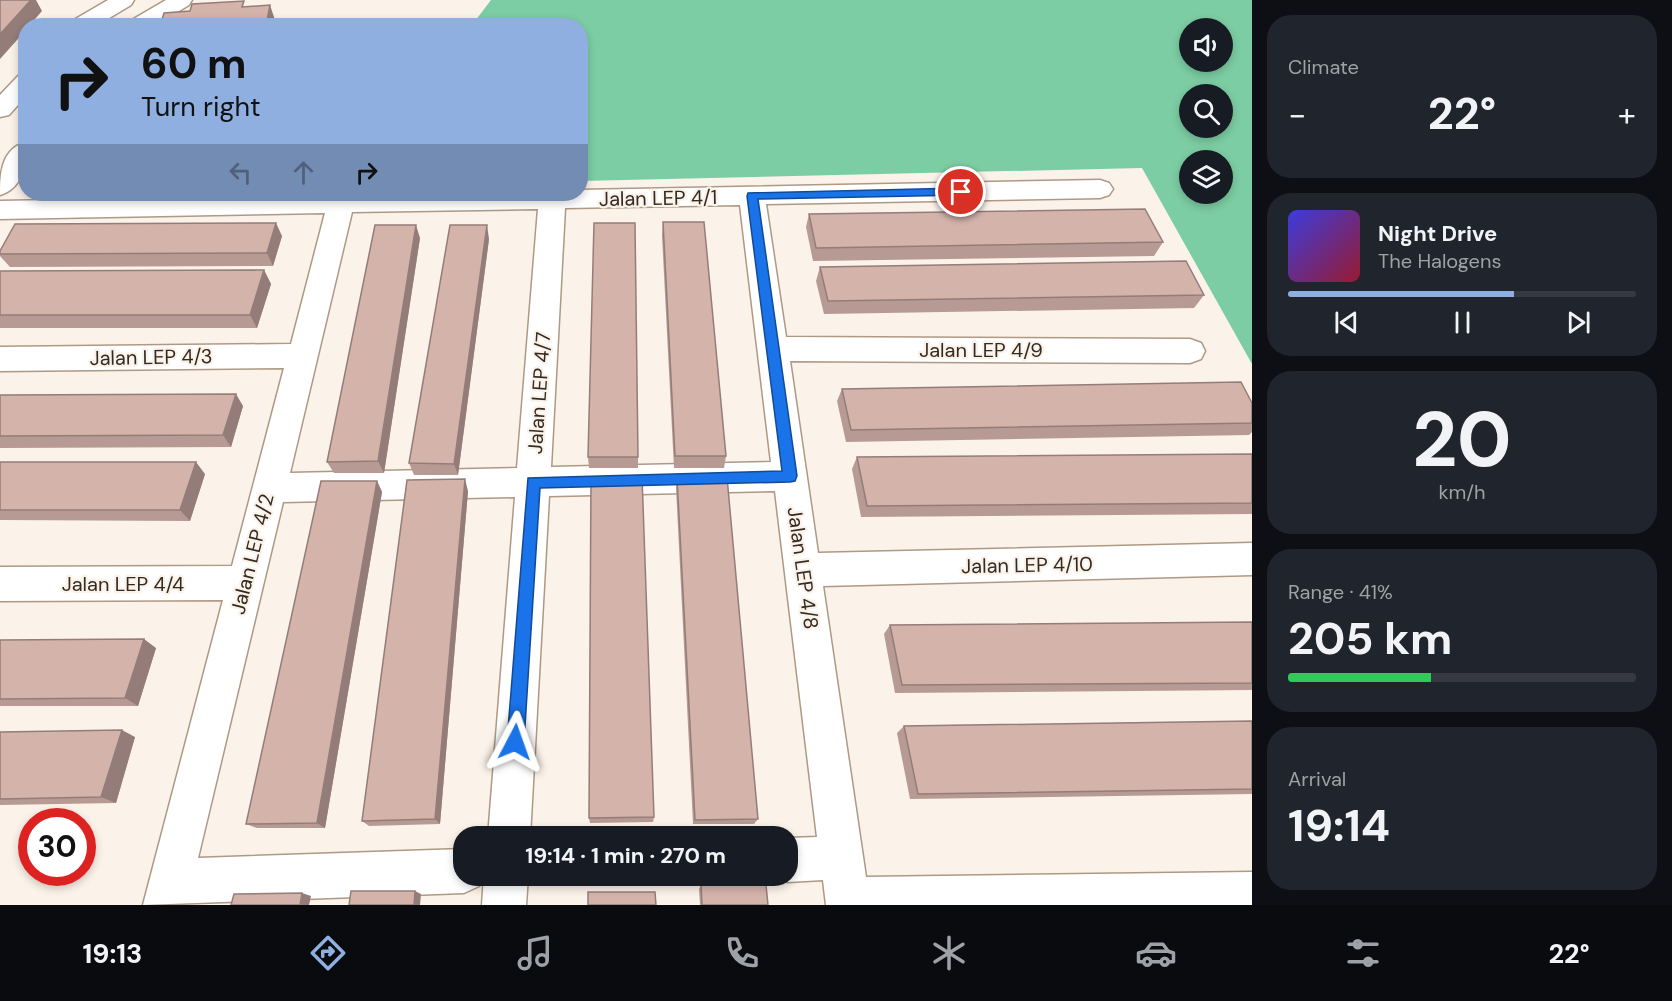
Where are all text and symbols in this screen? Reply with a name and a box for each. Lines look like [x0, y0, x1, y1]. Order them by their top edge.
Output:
map controls [1179, 18, 1233, 204]
button: sound [1179, 18, 1233, 72]
text: 60 m [141, 36, 247, 91]
icon: right [42, 42, 120, 120]
text: Climate [1288, 54, 1359, 80]
button: search [1179, 84, 1233, 138]
text: 22° [1428, 84, 1496, 143]
text: Turn right [141, 89, 261, 124]
text: − [1288, 93, 1306, 136]
text: + [1618, 93, 1636, 136]
button: layers [1179, 150, 1233, 204]
icon: left [224, 156, 257, 189]
icon: ahead [287, 156, 320, 189]
icon: right [350, 156, 383, 189]
pin [935, 166, 986, 217]
icon: arrive [944, 175, 977, 208]
street label: Jalan LEP 4/1 [599, 184, 717, 212]
text: Night Drive [1378, 219, 1497, 248]
text: The Halogens [1378, 248, 1501, 274]
icon: previous [1330, 306, 1363, 339]
icon: pause [1446, 306, 1479, 339]
icon: next [1562, 306, 1595, 339]
street label: Jalan LEP 4/7 [522, 331, 556, 455]
street label: Jalan LEP 4/9 [919, 337, 1043, 363]
street label: Jalan LEP 4/3 [89, 343, 213, 371]
text: 20 [1412, 389, 1512, 490]
text: km/h [1438, 479, 1486, 505]
street label: Jalan LEP 4/2 [224, 491, 280, 617]
street label: Jalan LEP 4/8 [782, 505, 824, 631]
street label: Jalan LEP 4/10 [961, 551, 1093, 579]
street label: Jalan LEP 4/4 [62, 571, 184, 597]
text: Range · 41% [1288, 579, 1393, 605]
text: 205 km [1288, 609, 1452, 668]
position arrow [483, 710, 547, 774]
text: Arrival [1288, 766, 1346, 792]
text: 19:14 [1288, 796, 1390, 855]
speed limit sign: 30 [18, 808, 96, 886]
text: 19:14 · 1 min · 270 m [525, 841, 726, 870]
icon: directions [307, 932, 349, 974]
icon: music [514, 932, 556, 974]
icon: phone [721, 932, 763, 974]
icon: climate [928, 932, 970, 974]
icon: car [1135, 932, 1177, 974]
icon: filters [1342, 932, 1384, 974]
text: 19:13 [82, 936, 142, 971]
text: 22° [1549, 936, 1589, 971]

